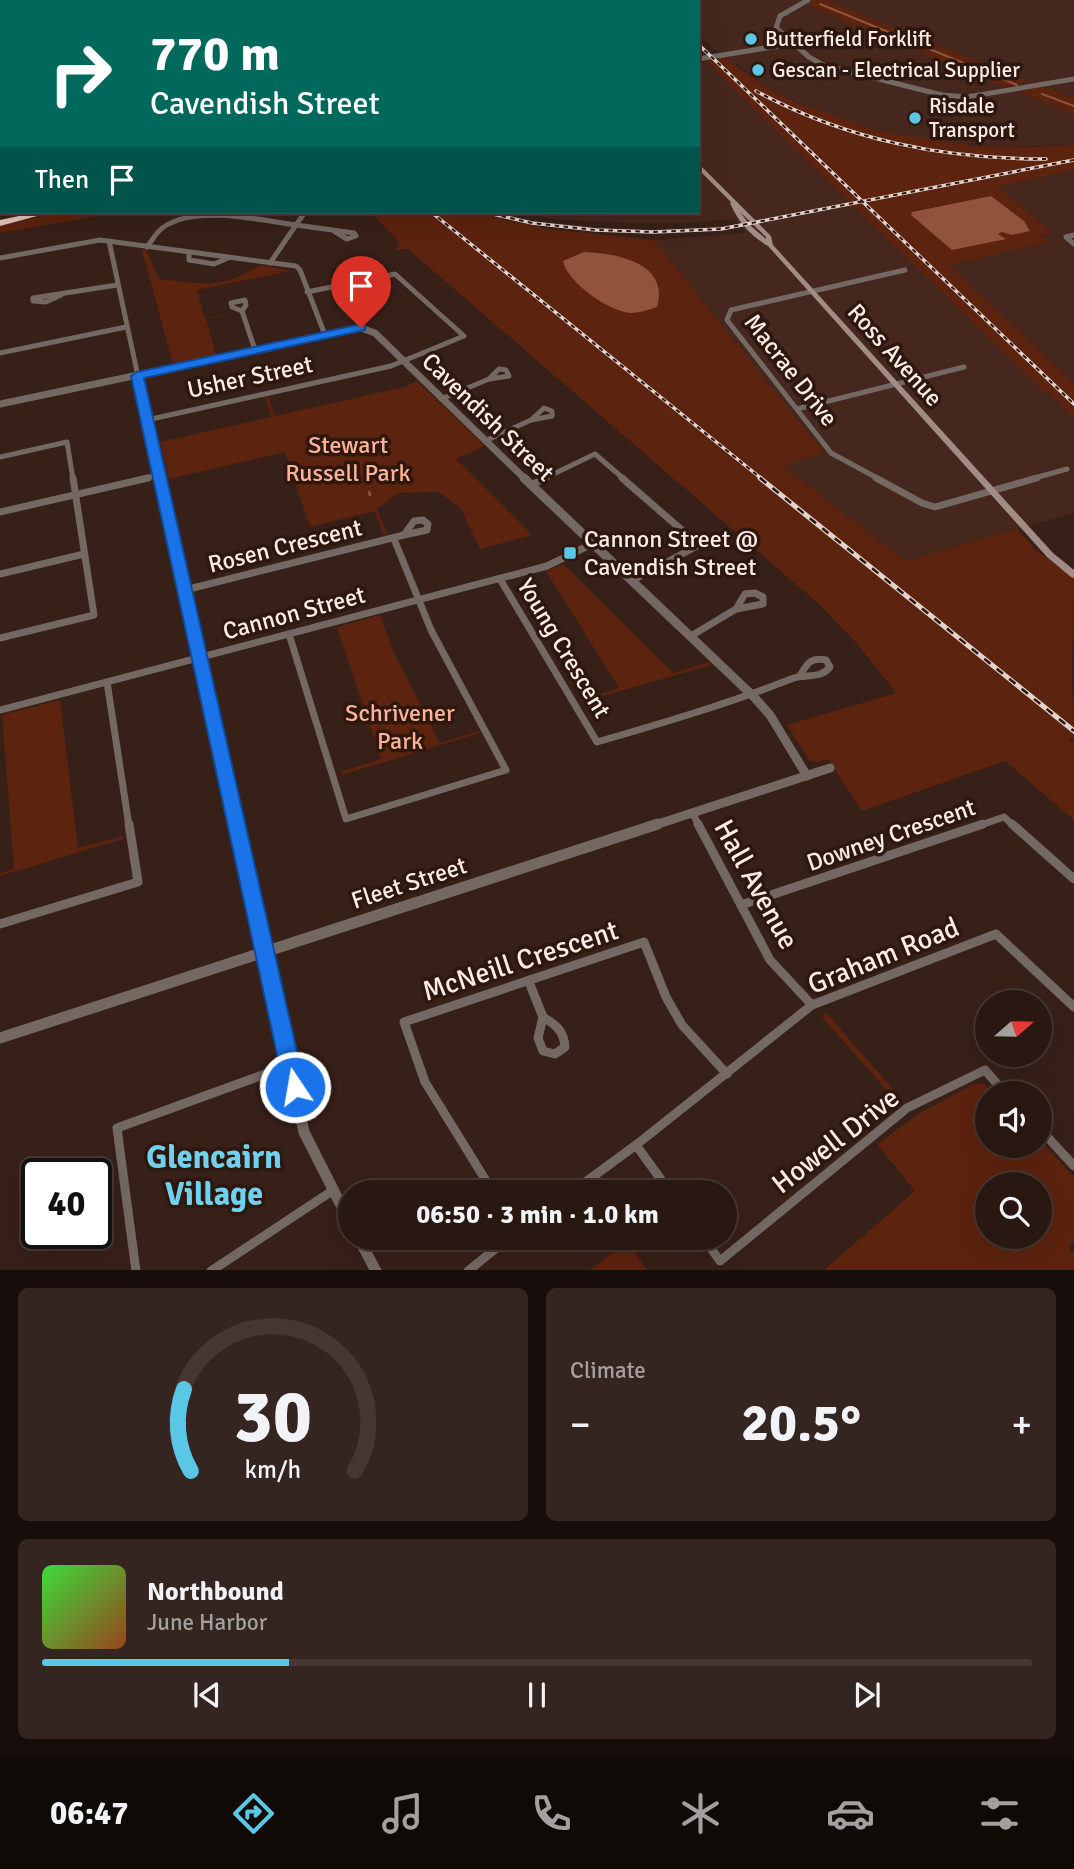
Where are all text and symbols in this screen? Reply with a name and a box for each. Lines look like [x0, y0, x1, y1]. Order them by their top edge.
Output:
text: 770 m [150, 24, 280, 84]
place label: Butterfield Forklift [765, 26, 932, 52]
icon: right [35, 28, 126, 119]
marker: Butterfield Forklift [743, 31, 759, 47]
place label: Gescan - Electrical Supplier [772, 57, 1020, 83]
marker: Gescan - Electrical Supplier [750, 62, 766, 78]
text: Cavendish Street [150, 84, 380, 123]
place label: Risdale Transport [929, 93, 1015, 143]
marker: Risdale Transport [907, 110, 923, 126]
icon: arrive [103, 161, 141, 199]
text: Then [35, 164, 89, 196]
pin [331, 256, 391, 328]
icon: arrive [342, 267, 380, 305]
street label: Ross Avenue [841, 297, 949, 413]
street label: Macrae Drive [738, 308, 844, 432]
street label: Cavendish Street [416, 346, 560, 488]
street label: Usher Street [184, 349, 316, 405]
park label: Stewart Russell Park [285, 430, 411, 488]
street label: Rosen Crescent [205, 512, 365, 580]
place label: Cannon Street @ Cavendish Street [584, 524, 758, 582]
marker: Cannon Street @ Cavendish Street [562, 545, 578, 561]
street label: Young Crescent [511, 573, 617, 723]
street label: Cannon Street [220, 580, 368, 646]
park label: Schrivener Park [345, 698, 455, 756]
street label: Downey Crescent [803, 792, 979, 878]
street label: Hall Avenue [707, 814, 806, 955]
street label: Fleet Street [348, 850, 470, 916]
street label: Graham Road [803, 910, 964, 1002]
street label: McNeill Crescent [418, 913, 623, 1009]
north arrow [975, 990, 1052, 1068]
map controls [975, 990, 1052, 1249]
position arrow [258, 1050, 332, 1124]
street label: Howell Drive [765, 1081, 906, 1201]
button: sound [975, 1081, 1052, 1158]
district label: Glencairn Village [146, 1138, 282, 1214]
speed limit sign: 40 [21, 1158, 112, 1249]
button: search [975, 1172, 1052, 1249]
text: 06:50 · 3 min · 1.0 km [416, 1199, 659, 1231]
text: Climate [570, 1356, 646, 1385]
text: 30 [234, 1373, 312, 1462]
text: 20.5° [741, 1391, 861, 1455]
text: − [570, 1401, 591, 1448]
text: + [1011, 1401, 1032, 1448]
text: km/h [245, 1453, 301, 1484]
text: Northbound [147, 1576, 284, 1608]
text: June Harbor [147, 1608, 267, 1637]
icon: previous [188, 1676, 226, 1714]
icon: pause [518, 1676, 556, 1714]
icon: next [848, 1676, 886, 1714]
icon: directions [229, 1789, 278, 1838]
icon: music [378, 1789, 427, 1838]
icon: phone [527, 1789, 576, 1838]
icon: climate [676, 1789, 725, 1838]
icon: car [826, 1789, 875, 1838]
icon: filters [975, 1789, 1024, 1838]
text: 06:47 [50, 1794, 129, 1833]

